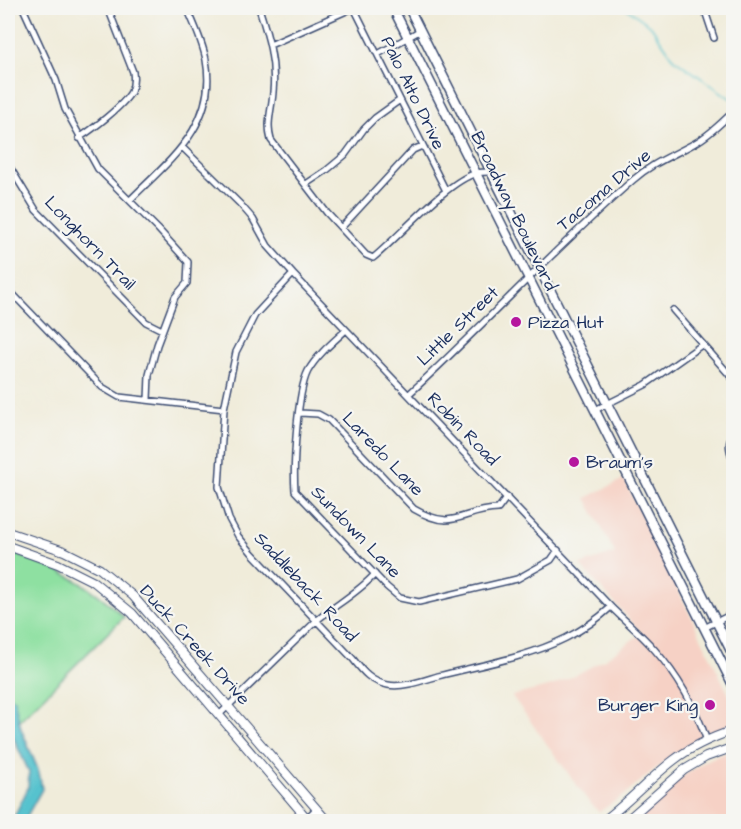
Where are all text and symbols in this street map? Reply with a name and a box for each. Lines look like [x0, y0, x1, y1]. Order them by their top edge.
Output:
street label: Palo Alto Drive [375, 32, 451, 154]
street label: Broadway Boulevard [464, 127, 563, 295]
street label: Tacoma Drive [552, 143, 657, 237]
street label: Longhorn Trail [38, 190, 141, 296]
street label: Little Street [412, 280, 505, 371]
place label: Pizza Hut [528, 310, 604, 335]
marker: Pizza Hut [509, 315, 523, 329]
street label: Robin Road [422, 387, 504, 471]
street label: Laredo Lane [336, 406, 430, 502]
place label: Braum's [586, 450, 653, 475]
marker: Braum's [567, 455, 581, 469]
street label: Sundown Lane [305, 480, 407, 584]
street label: Saddleback Road [248, 527, 364, 647]
street label: Duck Creek Drive [134, 579, 256, 711]
place label: Burger King [598, 693, 698, 719]
marker: Burger King [703, 698, 717, 712]

